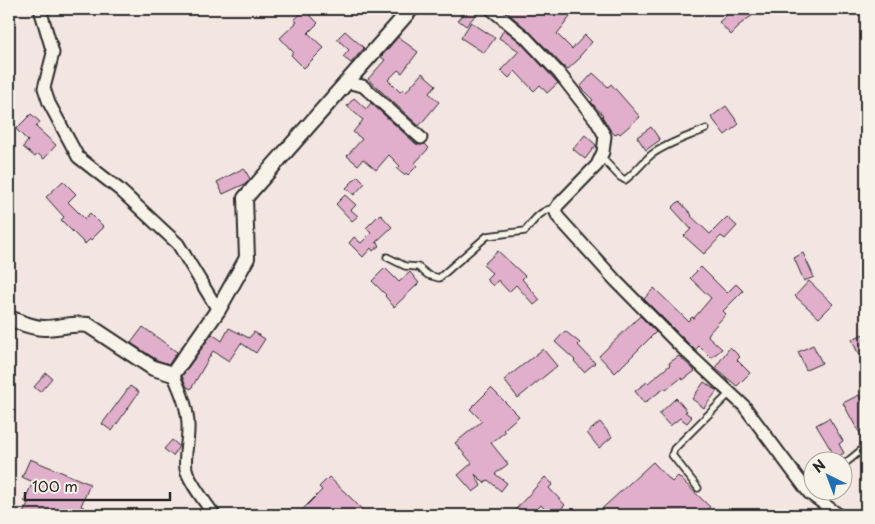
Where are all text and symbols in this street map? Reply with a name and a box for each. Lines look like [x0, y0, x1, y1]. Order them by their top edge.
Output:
north arrow [802, 452, 852, 502]
text: N [808, 454, 830, 477]
scale bar [25, 469, 170, 501]
text: 100 m [32, 474, 78, 497]

